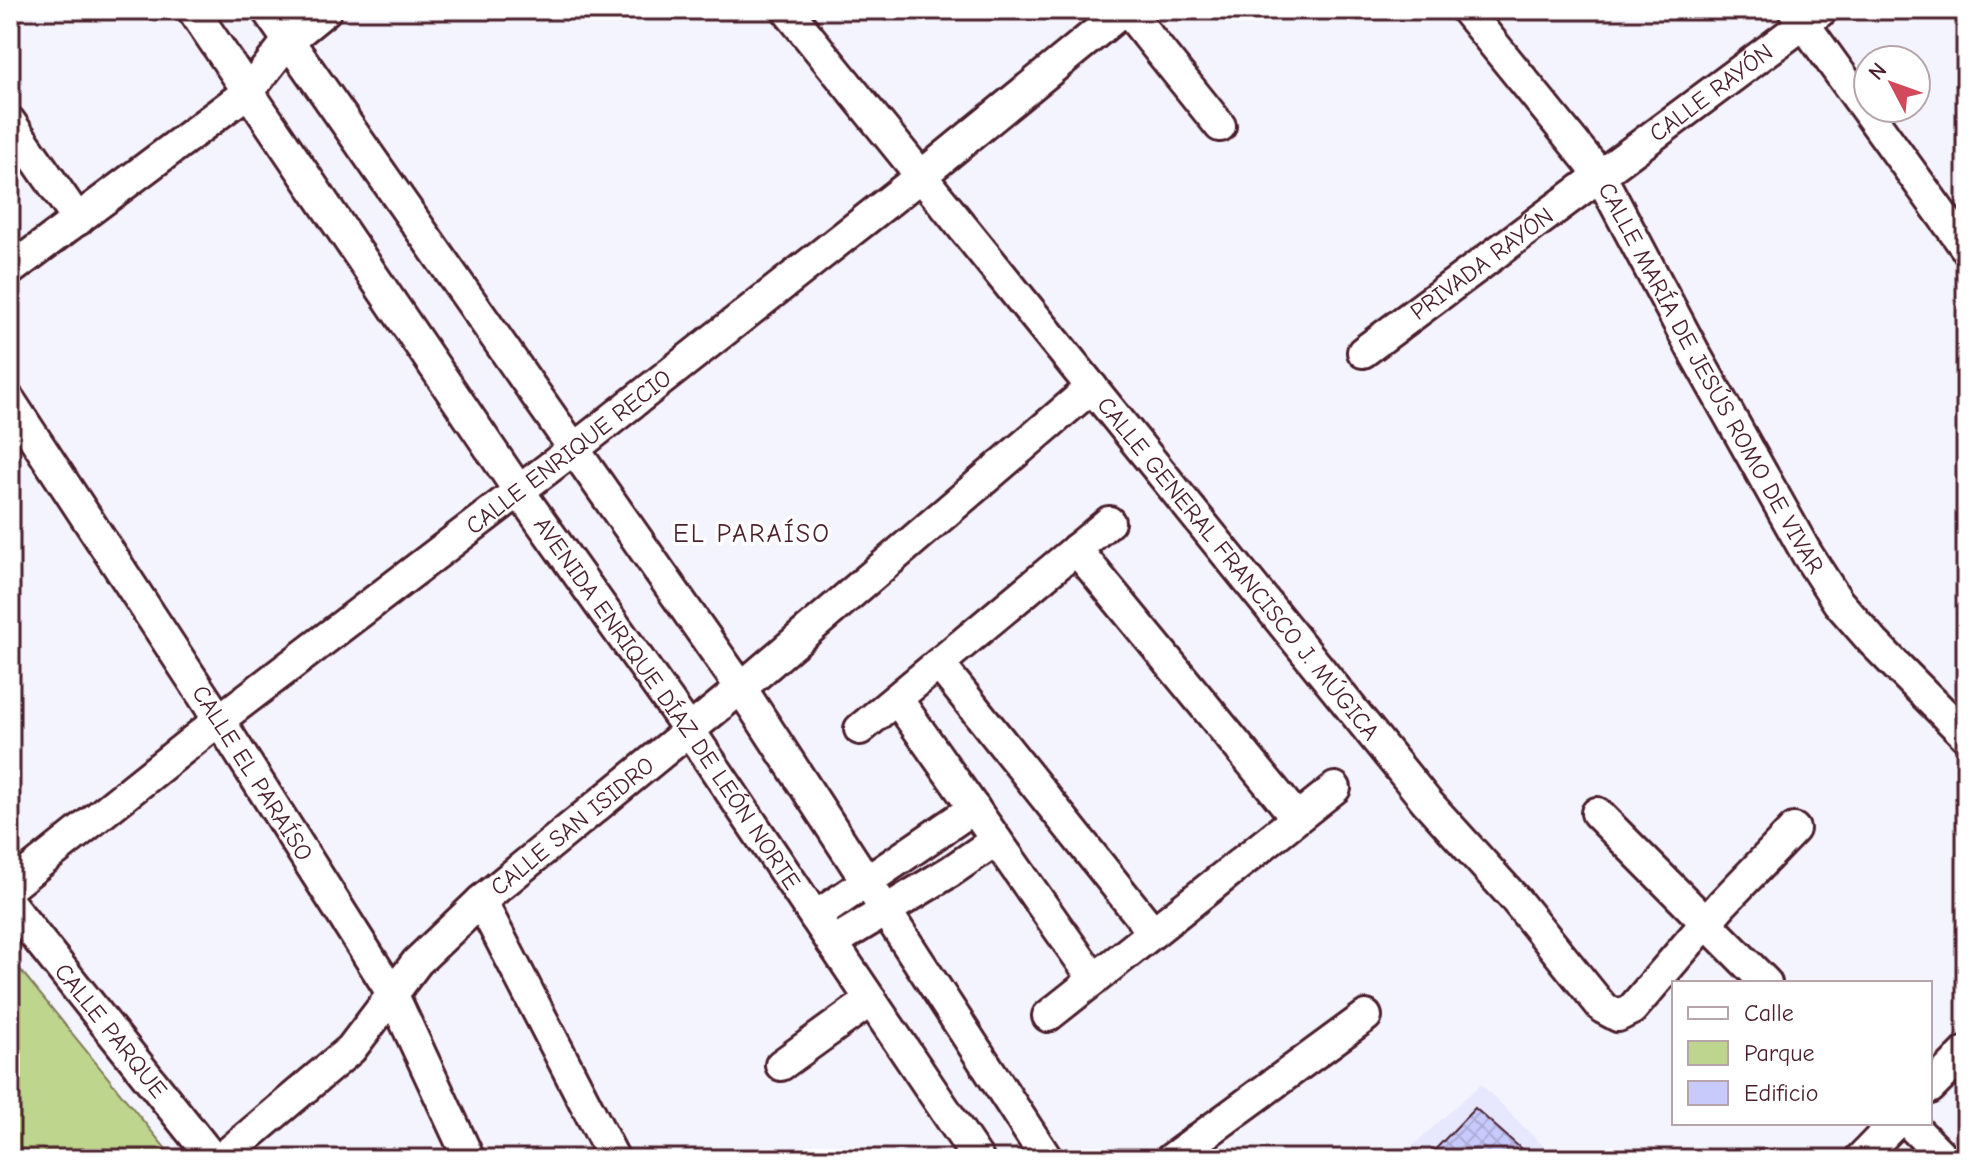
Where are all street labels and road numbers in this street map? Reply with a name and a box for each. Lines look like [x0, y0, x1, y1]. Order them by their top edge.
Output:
street label: CALLE RAYÓN [1644, 38, 1778, 148]
street label: CALLE MARÍA DE JESÚS ROMO DE VIVAR [1593, 178, 1830, 579]
street label: PRIVADA RAYÓN [1405, 201, 1559, 326]
street label: CALLE ENRIQUE RECIO [460, 364, 677, 540]
street label: CALLE GENERAL FRANCISCO J. MÚGICA [1091, 391, 1385, 746]
street label: AVENIDA ENRIQUE DÍAZ DE LEÓN NORTE [528, 512, 806, 895]
street label: CALLE EL PARAÍSO [186, 680, 319, 866]
street label: CALLE SAN ISIDRO [485, 751, 660, 901]
street label: CALLE PARQUE [49, 958, 173, 1104]

